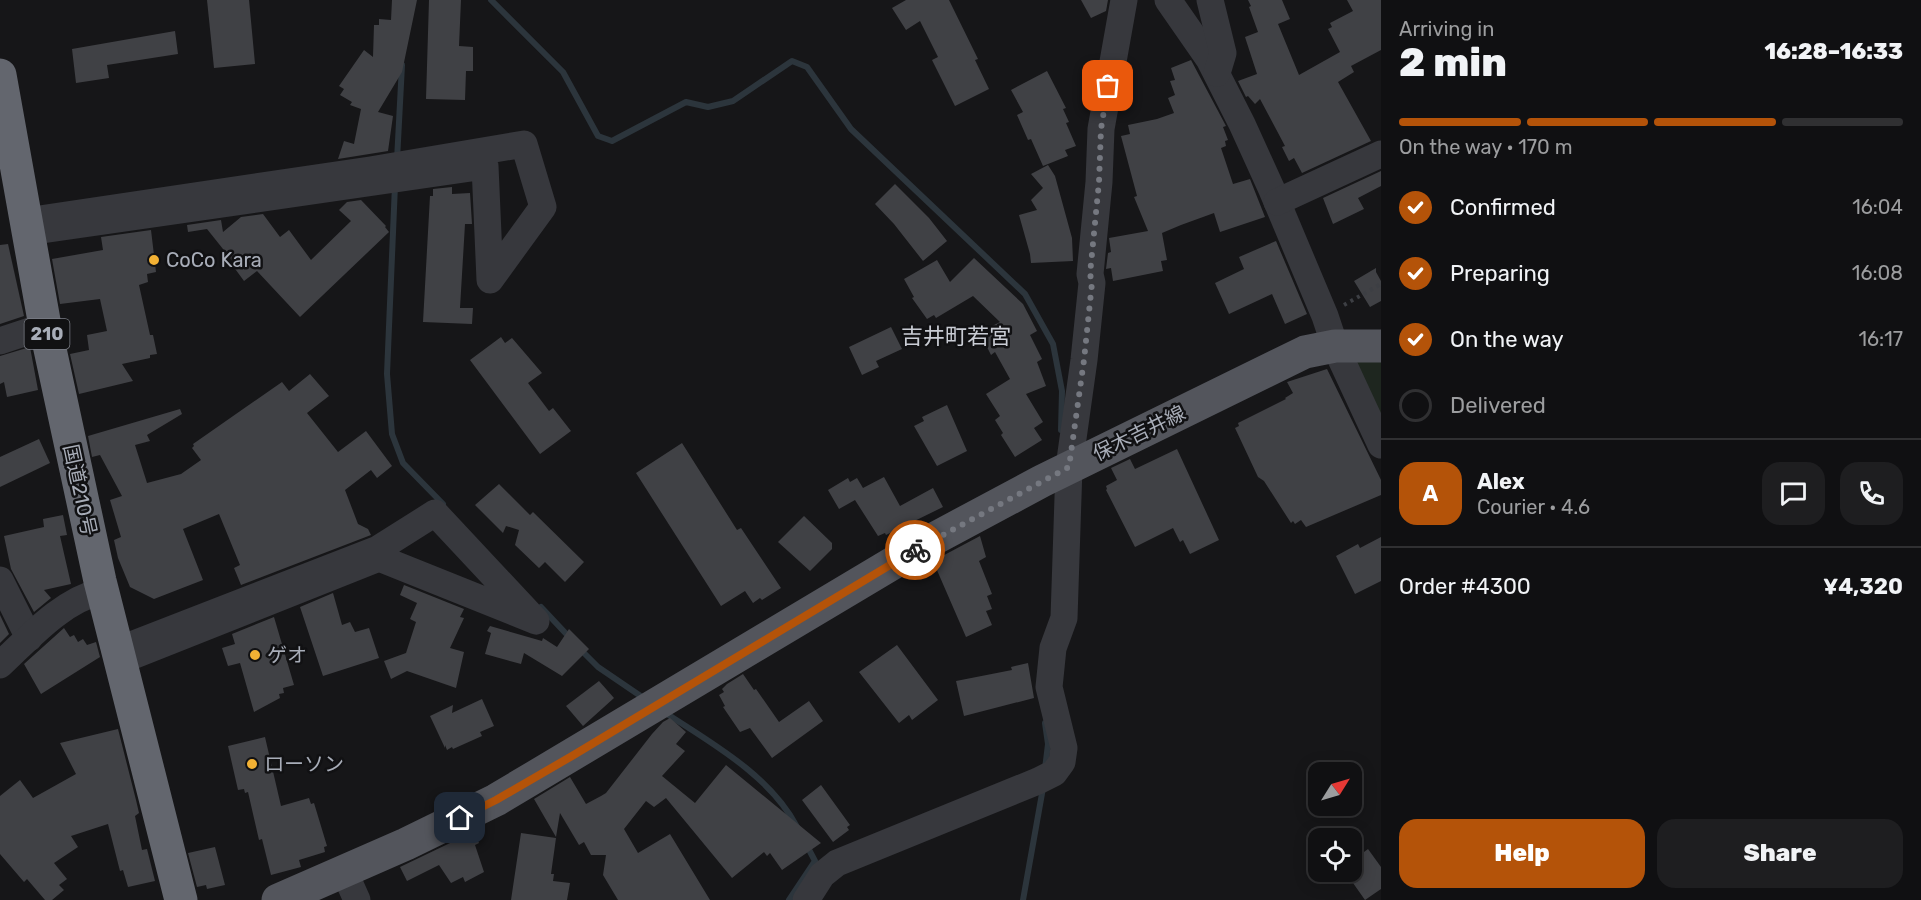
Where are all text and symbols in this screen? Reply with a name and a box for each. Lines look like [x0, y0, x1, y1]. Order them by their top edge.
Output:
text: Arriving in [1399, 17, 1494, 41]
text: 16:28–16:33 [1765, 38, 1903, 65]
text: 2 min [1399, 40, 1507, 86]
pin [1082, 60, 1133, 111]
icon: bag [1091, 69, 1124, 102]
text: On the way · 170 m [1399, 135, 1572, 159]
icon: check [1399, 191, 1432, 224]
text: Confirmed [1450, 194, 1556, 221]
text: 16:04 [1852, 195, 1903, 219]
place label: CoCo Kara [166, 248, 262, 272]
marker: CoCo Kara [147, 253, 161, 267]
icon: check [1399, 257, 1432, 290]
text: Preparing [1450, 260, 1550, 287]
text: 16:08 [1852, 261, 1903, 285]
road number: 210 [24, 319, 70, 349]
district label: 吉井町若宮 [901, 323, 1011, 350]
icon: check [1399, 323, 1432, 356]
text: On the way [1450, 326, 1564, 353]
text: 16:17 [1858, 327, 1903, 351]
text: Delivered [1450, 392, 1546, 419]
street label: 保木吉井線 [1089, 400, 1189, 466]
street label: 国道210号 [59, 442, 101, 538]
button: chat [1762, 462, 1825, 525]
button: phone [1840, 462, 1903, 525]
text: Alex [1477, 468, 1525, 495]
text: A [1423, 480, 1438, 507]
text: Courier · 4.6 [1477, 495, 1590, 519]
courier [885, 520, 945, 580]
icon: bike [899, 534, 932, 567]
text: Order #4300 [1399, 573, 1531, 600]
text: ¥4,320 [1823, 573, 1903, 600]
place label: ゲオ [267, 643, 307, 667]
marker: ゲオ [248, 648, 262, 662]
place label: ローソン [264, 752, 344, 776]
marker: ローソン [245, 757, 259, 771]
north arrow [1308, 762, 1362, 816]
map controls [1308, 762, 1362, 882]
pin [434, 792, 485, 843]
icon: home [443, 801, 476, 834]
button: Help [1399, 819, 1645, 888]
button: Share [1657, 819, 1903, 888]
button: locate [1308, 828, 1362, 882]

